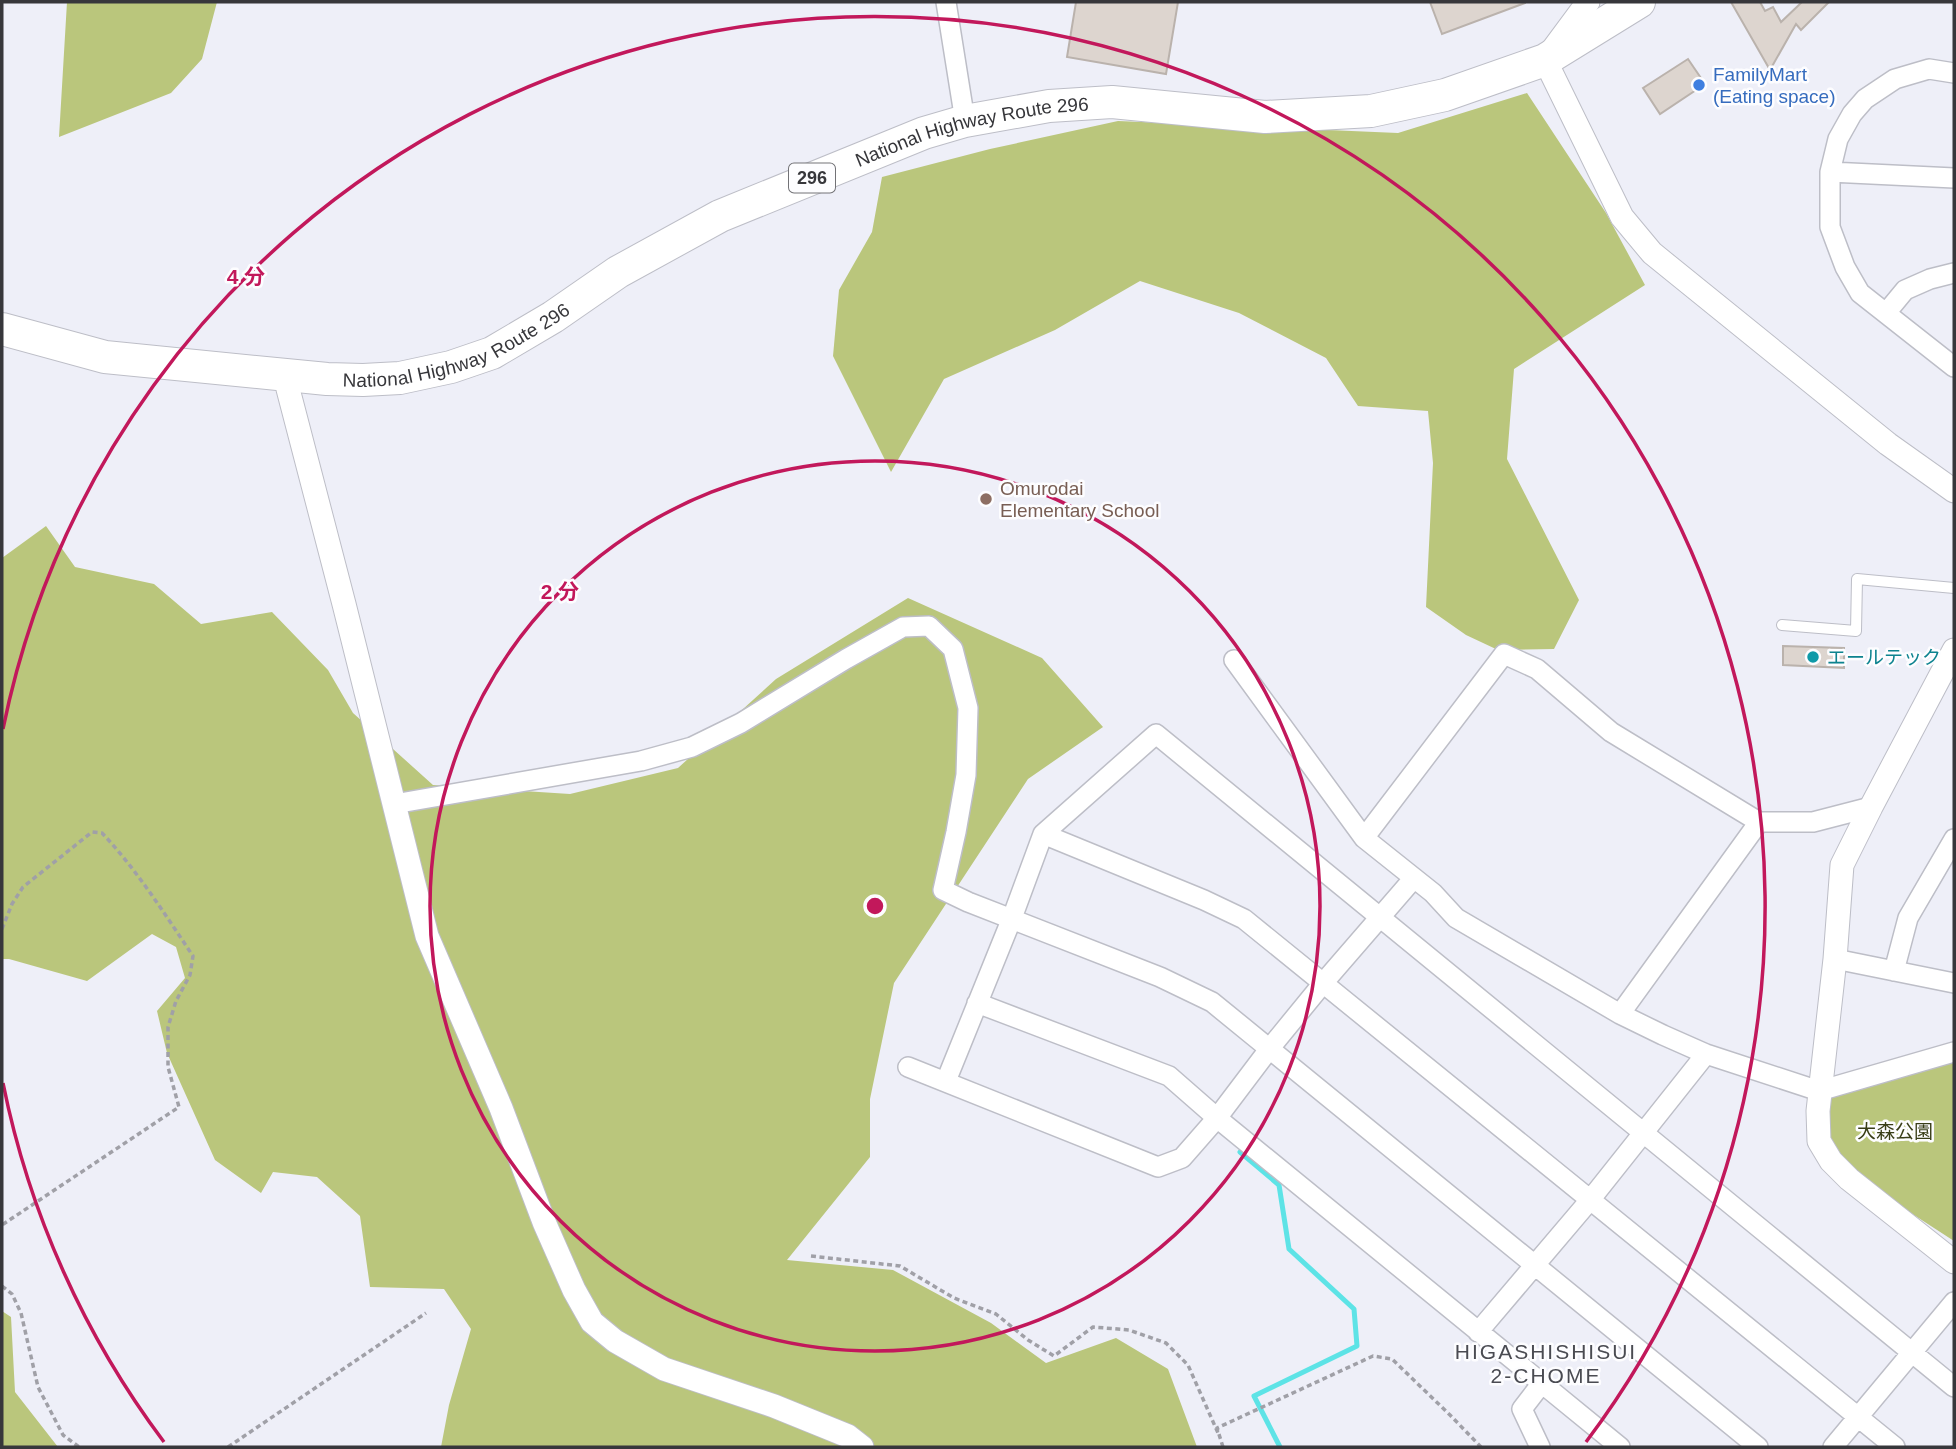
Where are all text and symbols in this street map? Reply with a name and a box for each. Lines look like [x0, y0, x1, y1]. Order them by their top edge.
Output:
place label: FamilyMart (Eating space) [1713, 64, 1836, 107]
marker: FamilyMart (Eating space) [1691, 77, 1707, 93]
street label: National Highway Route 296 [852, 93, 1089, 170]
road number: 296 [789, 163, 835, 192]
text: 4 分 [227, 265, 265, 288]
street label: National Highway Route 296 [342, 299, 573, 391]
place label: Omurodai Elementary School [1000, 478, 1159, 521]
marker: Omurodai Elementary School [978, 491, 994, 507]
text: 2 分 [541, 580, 579, 603]
place label: エールテック [1827, 647, 1941, 668]
marker: エールテック [1805, 649, 1821, 665]
centre of rings [863, 894, 887, 918]
park label: 大森公園 [1857, 1121, 1933, 1142]
district label: HIGASHISHISUI 2-CHOME [1455, 1340, 1637, 1387]

